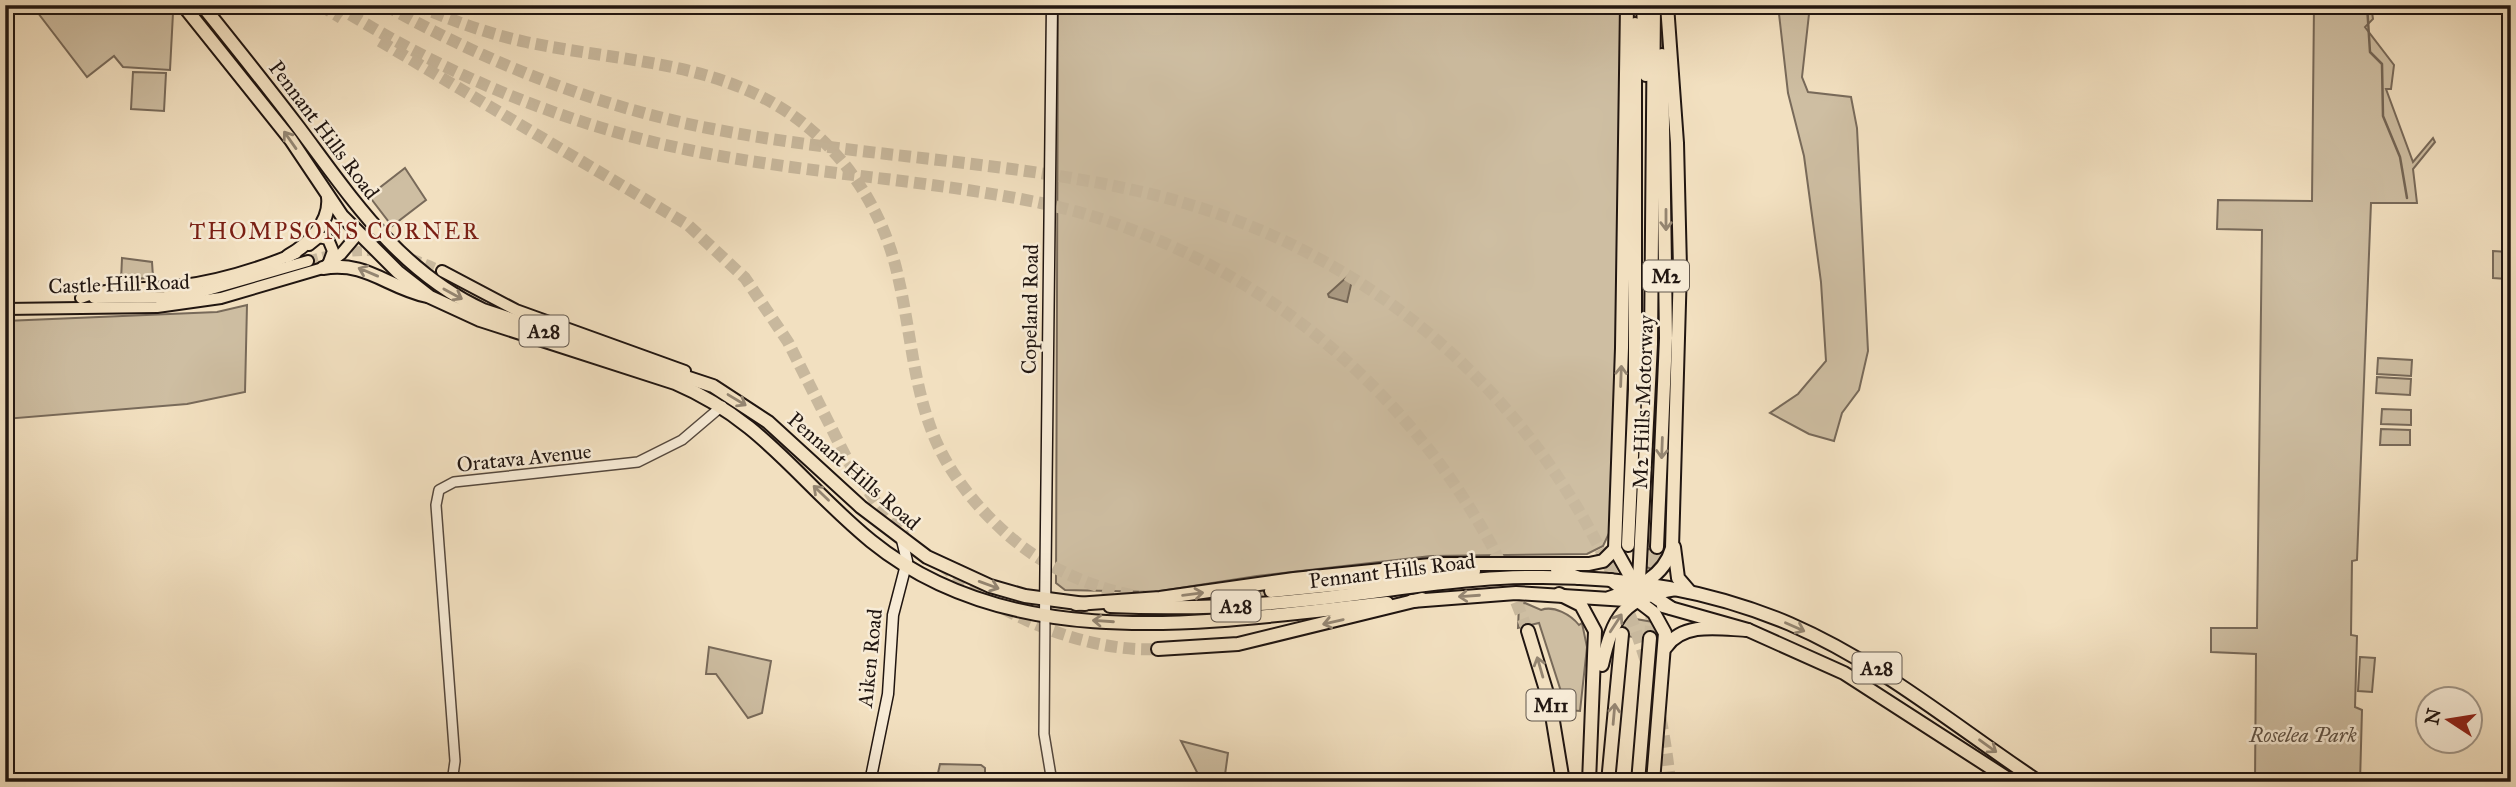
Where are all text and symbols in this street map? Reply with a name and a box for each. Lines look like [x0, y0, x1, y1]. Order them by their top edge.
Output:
street label: Pennant Hills Road [263, 55, 385, 205]
one-way arrow [283, 131, 297, 150]
one-way arrow [1659, 209, 1673, 232]
district label: THOMPSONS CORNER [190, 217, 480, 245]
street label: Copeland Road [1016, 243, 1044, 374]
road number: M2 [1643, 260, 1689, 292]
one-way arrow [357, 264, 379, 277]
street label: Castle Hill Road [48, 269, 191, 299]
one-way arrow [442, 287, 462, 301]
street label: M2 Hills Motorway [1627, 313, 1659, 490]
road number: A28 [520, 316, 568, 346]
one-way arrow [1615, 365, 1628, 388]
one-way arrow [726, 393, 746, 407]
street label: Pennant Hills Road [782, 406, 926, 536]
one-way arrow [1656, 436, 1669, 459]
street label: Oratava Avenue [455, 438, 593, 478]
one-way arrow [812, 484, 829, 501]
street label: Pennant Hills Road [1307, 548, 1477, 594]
one-way arrow [977, 580, 999, 592]
one-way arrow [1181, 587, 1204, 600]
road number: A28 [1212, 590, 1260, 622]
one-way arrow [1458, 590, 1481, 603]
street label: Aiken Road [852, 607, 888, 710]
one-way arrow [1092, 614, 1115, 627]
one-way arrow [1608, 614, 1623, 633]
one-way arrow [1322, 616, 1344, 629]
one-way arrow [1784, 621, 1805, 634]
road number: A28 [1853, 652, 1902, 684]
one-way arrow [1532, 656, 1545, 678]
north arrow [2414, 686, 2484, 756]
road number: M11 [1526, 690, 1576, 720]
one-way arrow [1608, 703, 1621, 726]
text: N [2420, 706, 2446, 727]
park label: Roselea Park [2248, 722, 2357, 748]
one-way arrow [1978, 738, 1997, 753]

